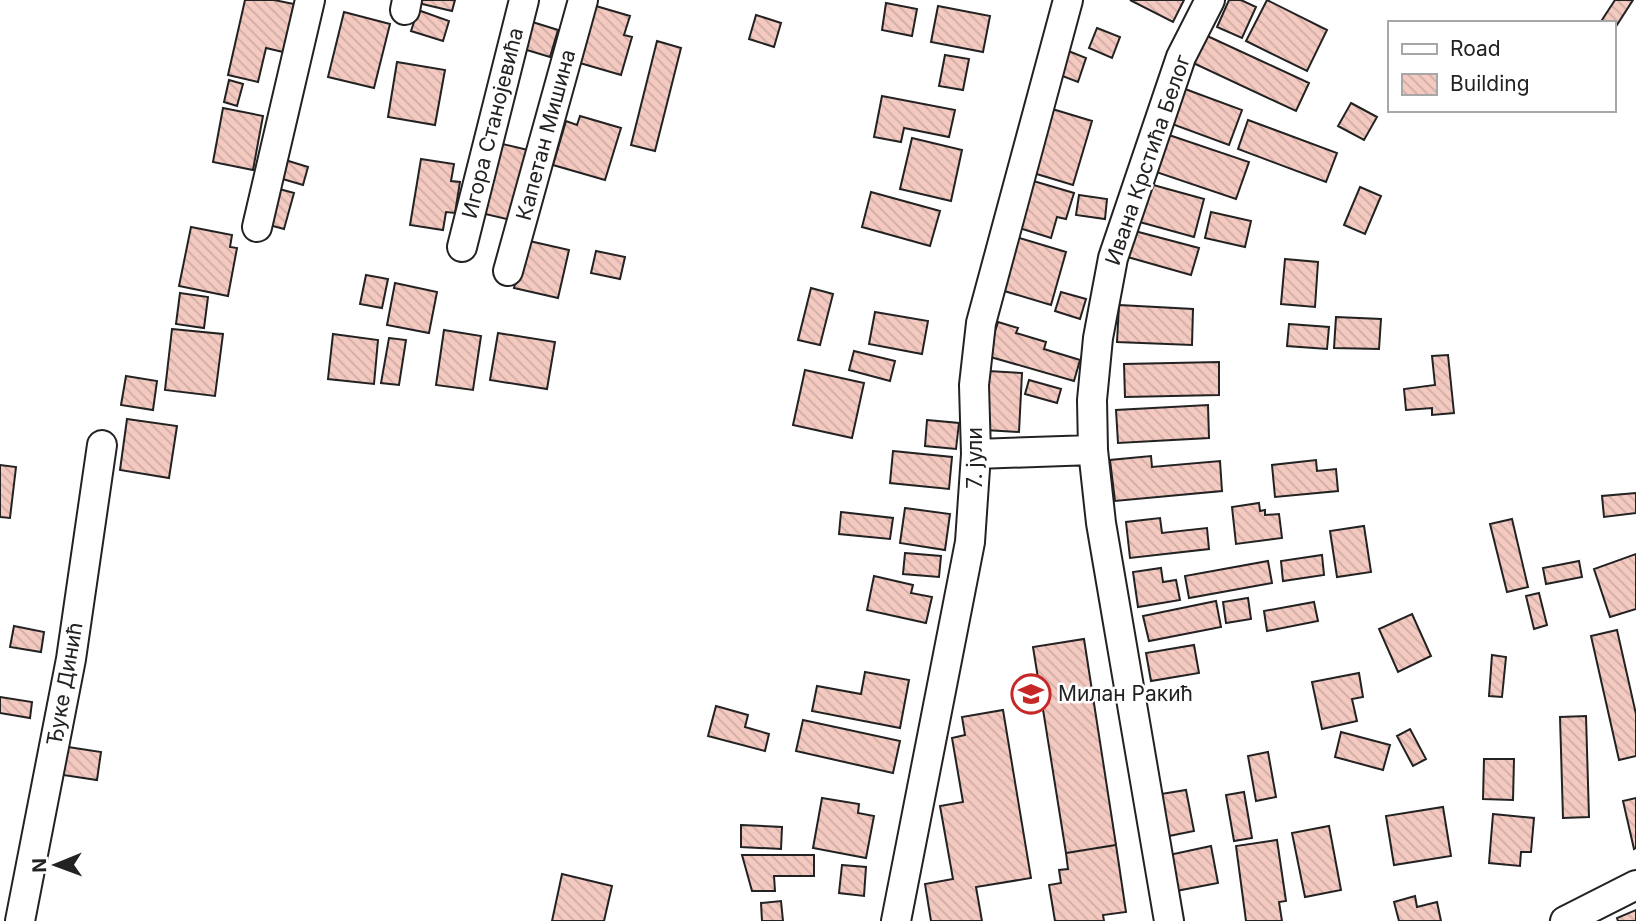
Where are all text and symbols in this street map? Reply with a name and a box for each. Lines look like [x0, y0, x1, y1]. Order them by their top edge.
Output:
legend [1388, 21, 1615, 112]
street label: Игора Станојевића [457, 25, 528, 221]
text: Road [1450, 36, 1501, 61]
street label: Капетан Мишина [511, 47, 580, 223]
street label: Ивана Крстића Белог [1100, 51, 1195, 268]
text: Building [1450, 71, 1530, 96]
street label: 7. јули [962, 427, 987, 489]
street label: Ђуке Динић [41, 620, 88, 748]
school or university icon: Милан Ракић [1010, 673, 1052, 715]
place label: Милан Ракић [1058, 681, 1193, 706]
north arrow [21, 830, 91, 900]
text: N [28, 858, 51, 873]

